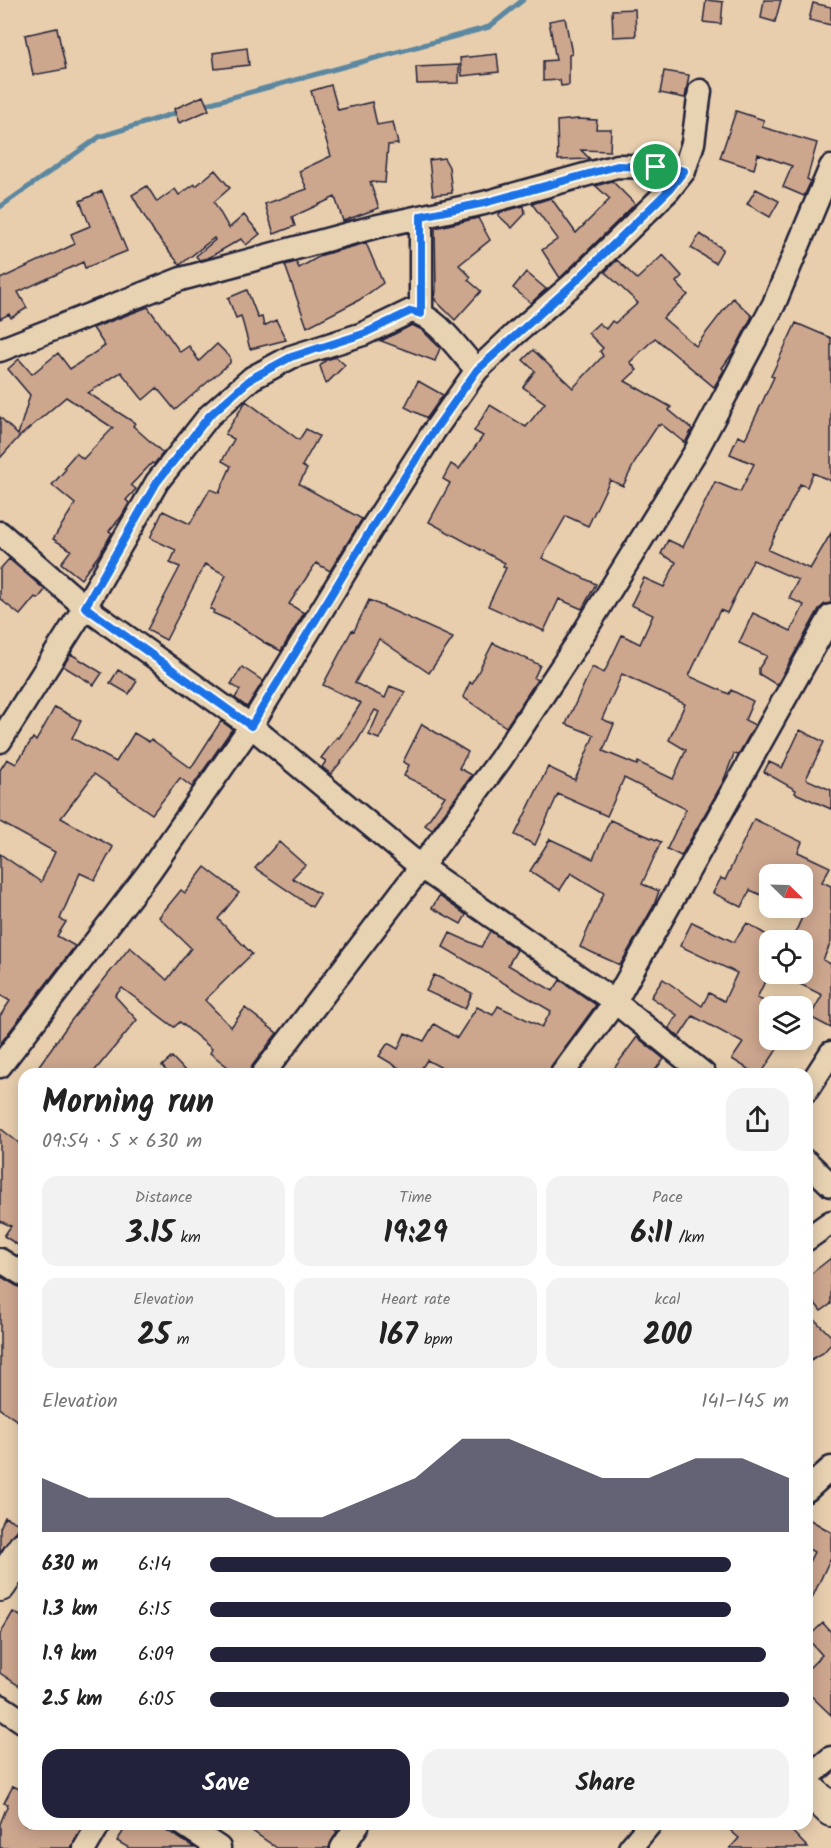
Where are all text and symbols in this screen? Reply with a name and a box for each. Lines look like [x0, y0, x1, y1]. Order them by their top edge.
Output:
pin [630, 141, 681, 192]
icon: arrive [639, 150, 672, 183]
north arrow [759, 864, 813, 918]
map controls [759, 864, 813, 1050]
button: locate [759, 930, 813, 984]
button: layers [759, 996, 813, 1050]
text: Morning run [42, 1077, 214, 1130]
button: share [726, 1088, 789, 1151]
text: 09:54 · 5 × 630 m [42, 1126, 202, 1158]
text: Distance [135, 1185, 192, 1210]
text: Time [399, 1185, 432, 1210]
text: Pace [652, 1185, 683, 1210]
text: 3.15 [126, 1210, 174, 1258]
text: 19:29 [383, 1210, 448, 1258]
text: 6:11 [630, 1210, 672, 1258]
text: km [174, 1225, 201, 1250]
text: /km [672, 1225, 705, 1250]
text: Elevation [133, 1287, 194, 1312]
text: Heart rate [381, 1287, 450, 1312]
text: kcal [654, 1287, 681, 1312]
text: 25 [138, 1312, 170, 1360]
text: 167 [378, 1312, 418, 1360]
text: 200 [643, 1312, 692, 1360]
text: m [170, 1327, 189, 1352]
text: bpm [418, 1327, 453, 1352]
text: Elevation [42, 1386, 118, 1418]
text: 141–145 m [701, 1386, 789, 1418]
text: 630 m [42, 1549, 98, 1581]
text: 6:14 [138, 1549, 171, 1581]
text: 1.3 km [42, 1594, 98, 1626]
text: 6:15 [138, 1594, 171, 1626]
text: 1.9 km [42, 1639, 97, 1671]
text: 6:09 [138, 1639, 174, 1671]
text: 2.5 km [42, 1684, 102, 1716]
text: 6:05 [138, 1684, 175, 1716]
button: Save [42, 1749, 410, 1818]
button: Share [422, 1749, 789, 1818]

